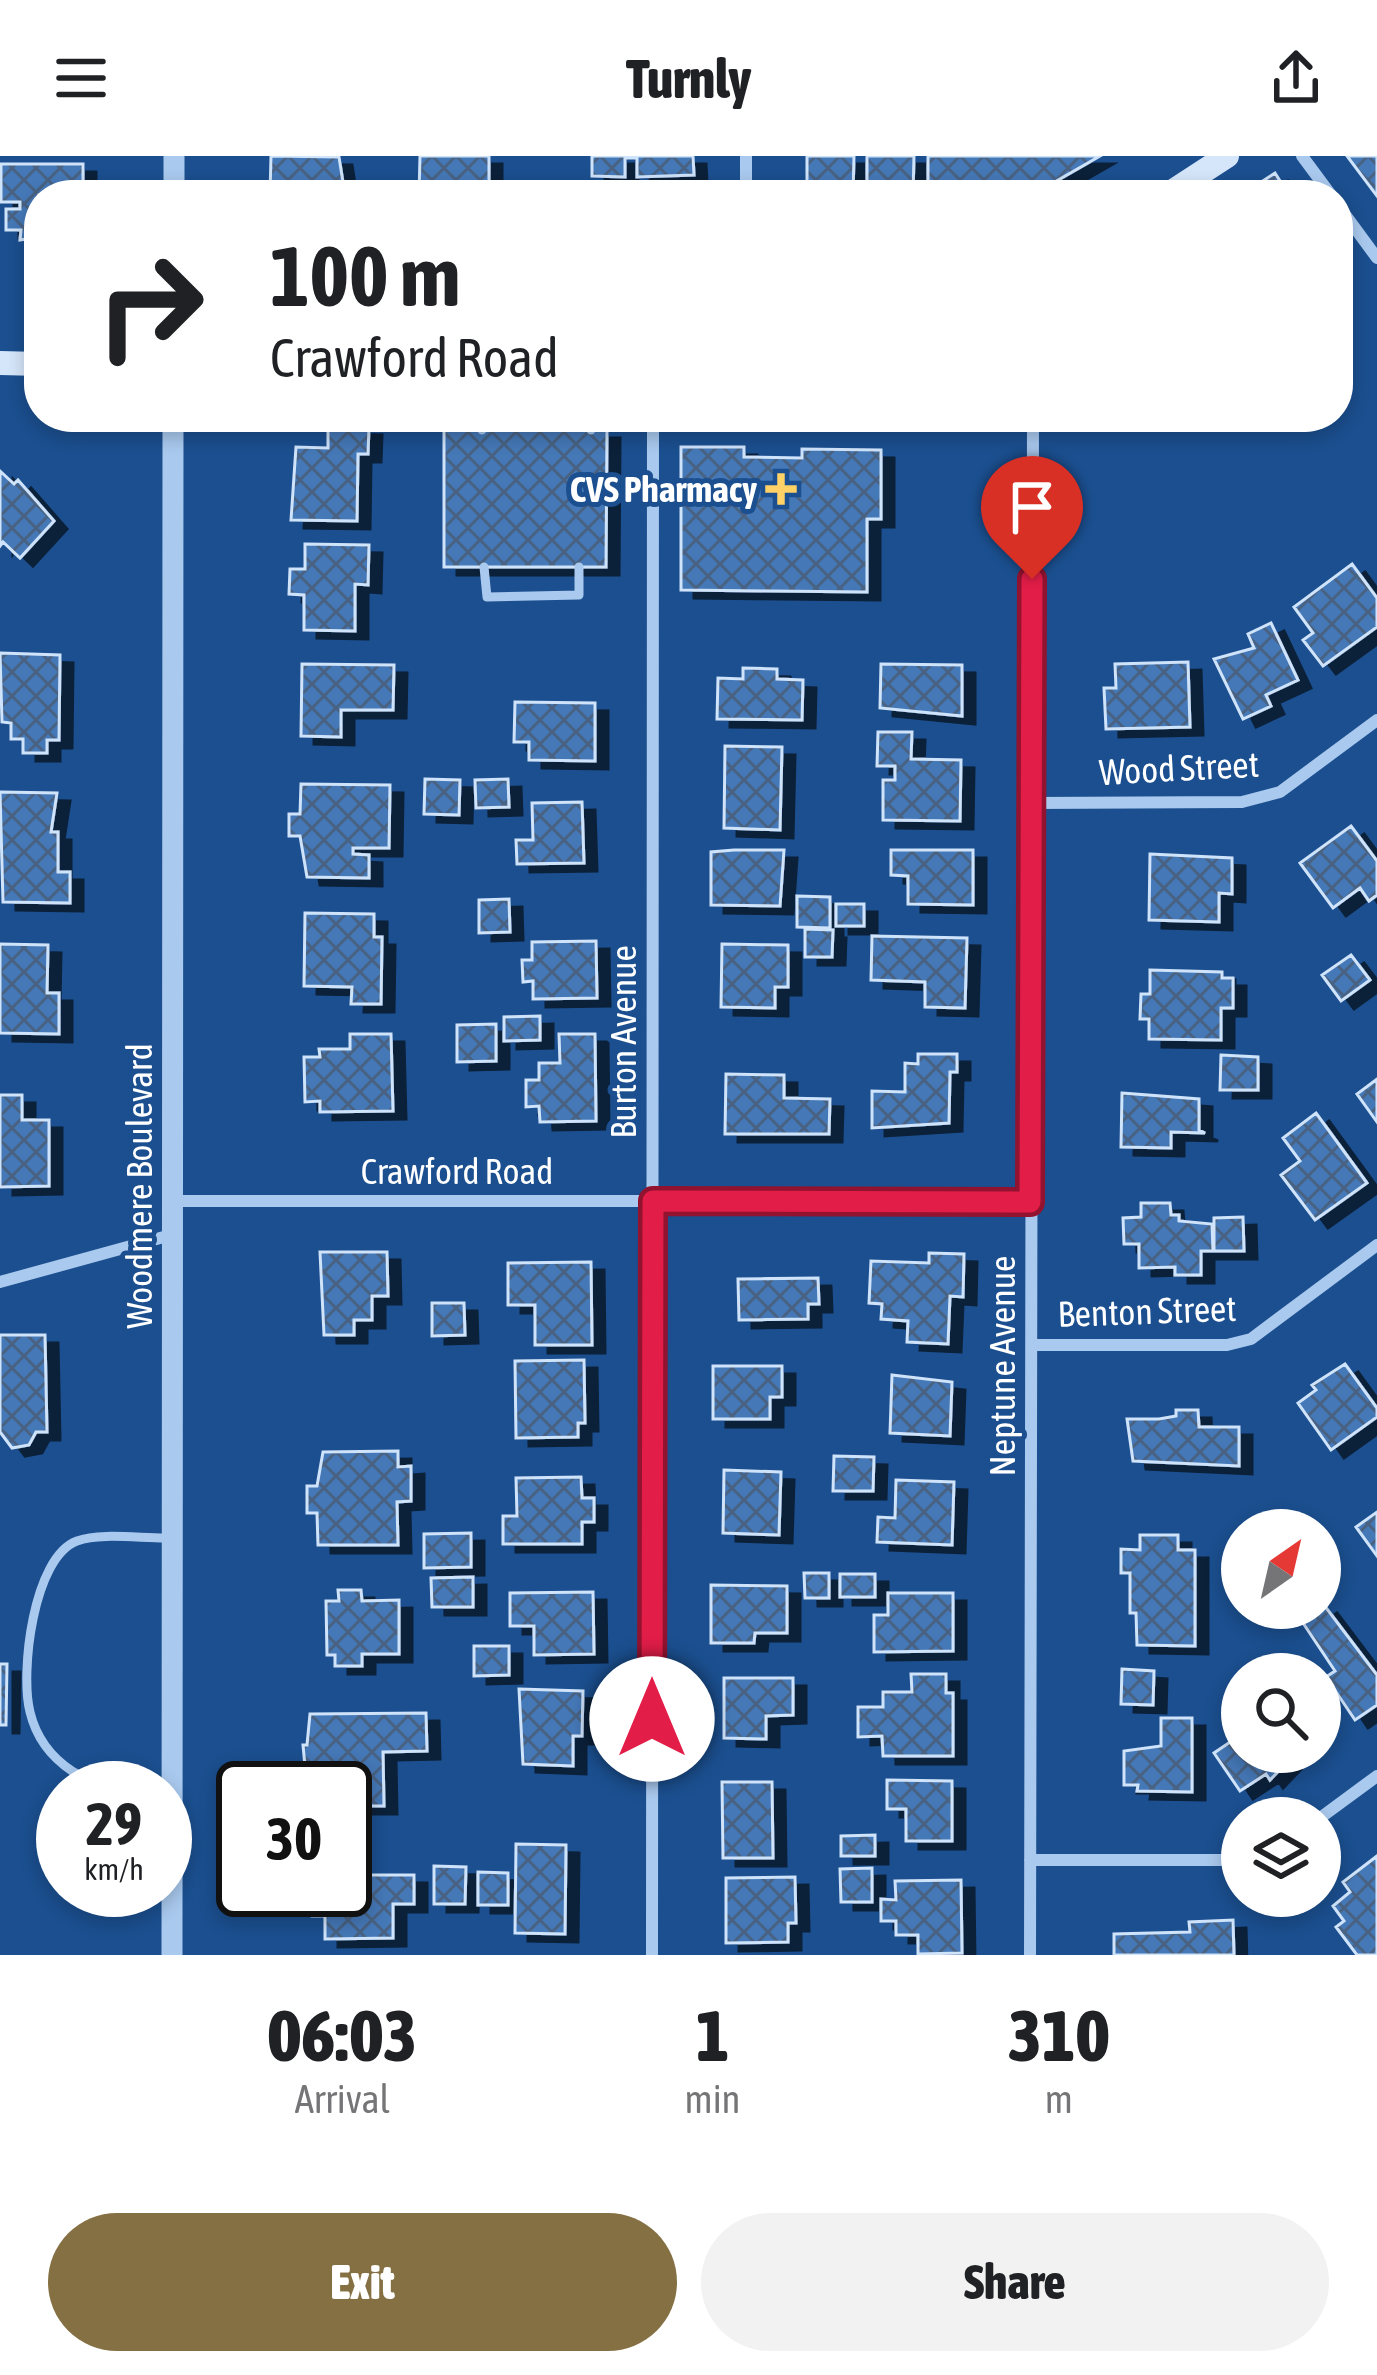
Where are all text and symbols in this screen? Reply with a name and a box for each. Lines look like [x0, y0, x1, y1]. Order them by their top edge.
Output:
icon: menu [48, 45, 114, 111]
icon: share [1263, 45, 1329, 111]
text: Turnly [626, 48, 751, 109]
icon: right [72, 228, 228, 384]
text: 100 m [270, 228, 460, 324]
text: Crawford Road [270, 327, 559, 388]
pin [981, 456, 1083, 579]
place label: CVS Pharmacy [570, 468, 757, 510]
icon: arrive [999, 474, 1065, 540]
marker: CVS Pharmacy [768, 476, 794, 502]
street label: Wood Street [1098, 743, 1260, 793]
street label: Burton Avenue [602, 945, 644, 1139]
street label: Woodmere Boulevard [118, 1043, 160, 1329]
street label: Crawford Road [361, 1150, 553, 1192]
street label: Neptune Avenue [981, 1256, 1023, 1476]
street label: Benton Street [1057, 1287, 1237, 1335]
north arrow [1221, 1509, 1341, 1629]
map controls [1221, 1509, 1341, 1917]
button: search [1221, 1653, 1341, 1773]
position arrow [589, 1656, 715, 1782]
speed limit sign: 30 [216, 1761, 372, 1917]
text: 29 [86, 1789, 142, 1858]
button: layers [1221, 1797, 1341, 1917]
text: km/h [84, 1852, 144, 1886]
text: 06:03 [267, 1994, 417, 2076]
text: 1 [696, 1994, 729, 2076]
text: 310 [1008, 1994, 1110, 2076]
text: Arrival [295, 2077, 390, 2121]
text: min [685, 2077, 741, 2121]
text: m [1045, 2077, 1073, 2121]
button: Exit [48, 2213, 677, 2351]
button: Share [701, 2213, 1329, 2351]

